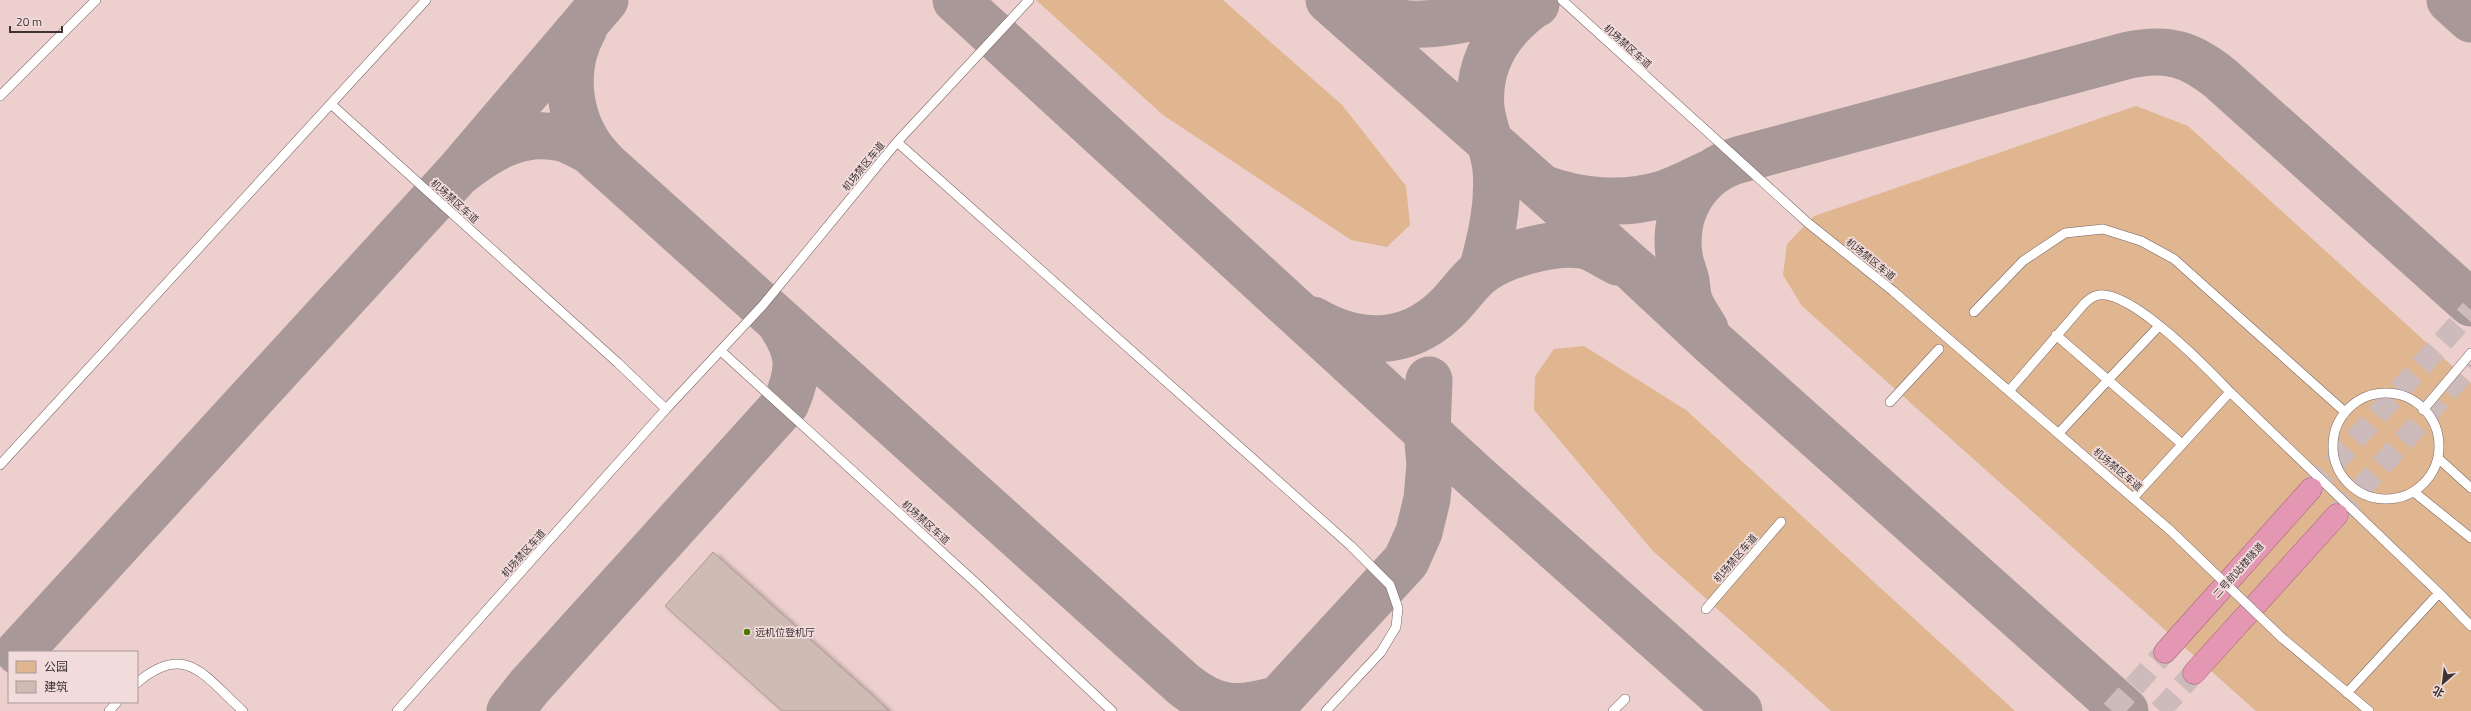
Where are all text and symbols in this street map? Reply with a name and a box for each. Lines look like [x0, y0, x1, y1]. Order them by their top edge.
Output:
scale bar [10, 8, 62, 34]
text: 20 m [16, 12, 42, 31]
street label: 机场禁区车道 [1600, 21, 1655, 72]
street label: 机场禁区车道 [839, 138, 888, 194]
street label: 机场禁区车道 [427, 176, 482, 227]
street label: 机场禁区车道 [1843, 235, 1899, 284]
street label: 机场禁区车道 [2090, 444, 2145, 494]
street label: 机场禁区车道 [898, 497, 953, 548]
street label: 机场禁区车道 [498, 526, 549, 581]
street label: 机场禁区车道 [1710, 531, 1761, 586]
street label: 二号航站楼隧道 [2209, 539, 2267, 601]
place label: 远机位登机厅 [755, 625, 815, 640]
marker: 远机位登机厅 [742, 627, 752, 637]
legend [8, 651, 138, 703]
text: 公园 [44, 657, 68, 676]
north arrow [2423, 663, 2463, 703]
text: 建筑 [44, 677, 68, 696]
text: 北 [2430, 682, 2447, 701]

